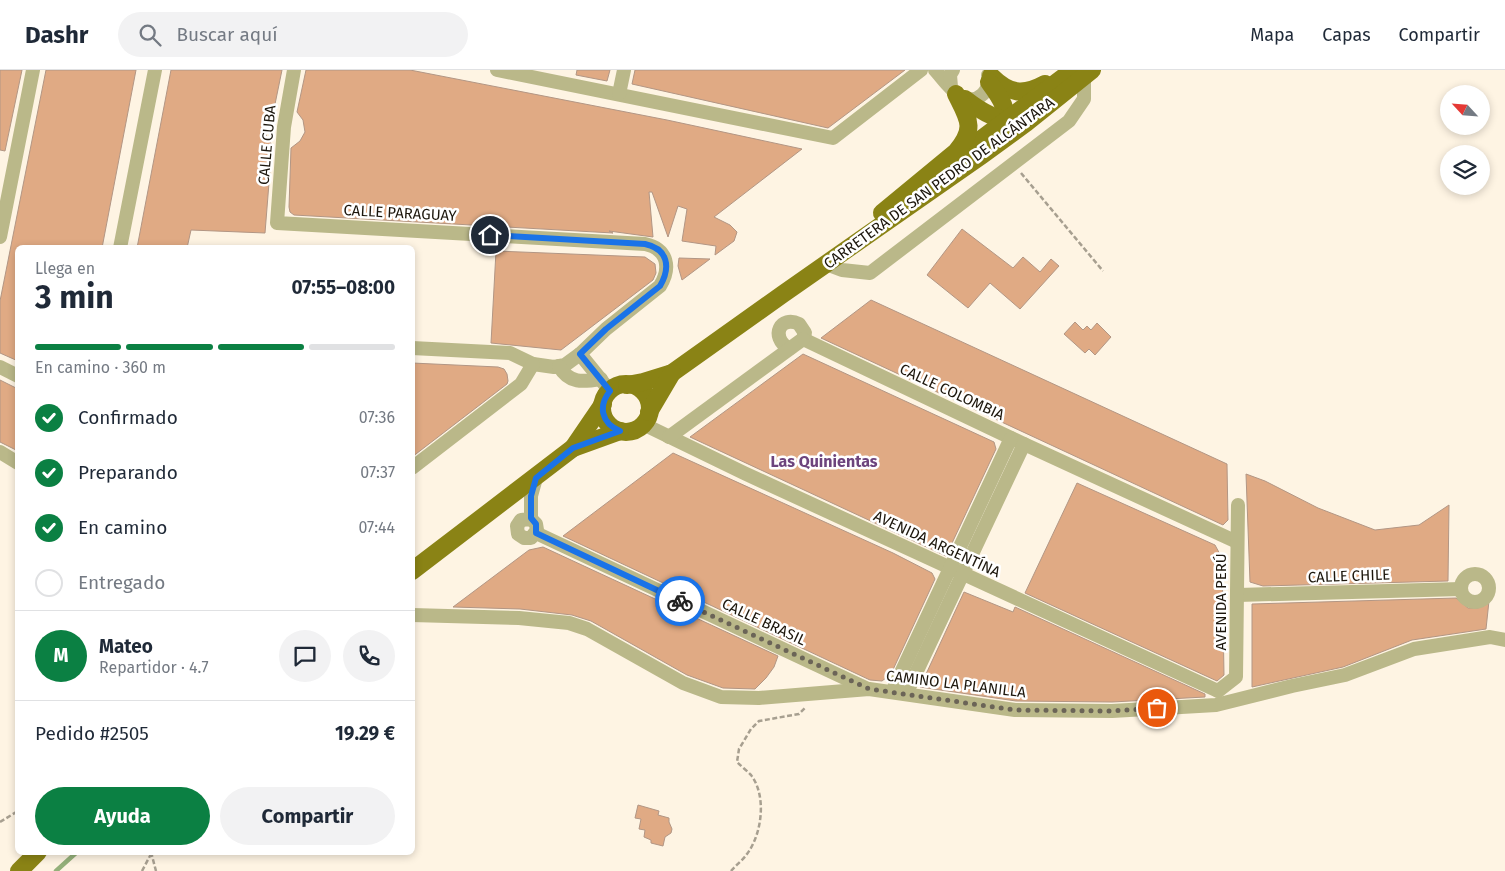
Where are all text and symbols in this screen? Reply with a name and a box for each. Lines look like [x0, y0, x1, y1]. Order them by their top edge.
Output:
search box [118, 12, 468, 57]
text: Dashr [25, 21, 88, 49]
icon: search [136, 21, 164, 49]
text: Buscar aquí [176, 23, 278, 46]
text: Mapa [1250, 24, 1294, 46]
text: Capas [1322, 24, 1371, 46]
text: Compartir [1399, 24, 1480, 46]
north arrow [1440, 85, 1490, 135]
map controls [1440, 85, 1490, 195]
street label: CARRETERA DE SAN PEDRO DE ALCÁNTARA [820, 93, 1058, 273]
street label: CALLE CUBA [255, 104, 279, 186]
button: layers [1440, 145, 1490, 195]
street label: CALLE PARAGUAY [343, 201, 458, 225]
pin [469, 214, 511, 256]
icon: home [476, 221, 504, 249]
text: Llega en [35, 259, 95, 278]
text: 07:55–08:00 [292, 276, 395, 299]
text: 3 min [35, 278, 114, 316]
text: En camino · 360 m [35, 358, 166, 377]
street label: CALLE COLOMBIA [897, 360, 1008, 424]
icon: check [35, 404, 63, 432]
text: Confirmado [78, 406, 178, 429]
text: 07:36 [359, 408, 395, 427]
district label: Las Quinientas [770, 452, 878, 471]
icon: check [35, 459, 63, 487]
text: Preparando [78, 461, 178, 484]
text: 07:37 [360, 463, 395, 482]
street label: AVENIDA ARGENTÍNA [871, 507, 1004, 581]
icon: check [35, 514, 63, 542]
text: En camino [78, 516, 167, 539]
text: 07:44 [359, 518, 395, 537]
street label: AVENIDA PERÚ [1212, 553, 1230, 651]
street label: CALLE CHILE [1307, 566, 1391, 586]
text: Entregado [78, 571, 165, 594]
courier [655, 576, 705, 626]
icon: bike [666, 587, 694, 615]
street label: CALLE BRASIL [719, 595, 809, 650]
button: chat [279, 630, 331, 682]
button: phone [343, 630, 395, 682]
text: Mateo [99, 635, 153, 658]
text: M [54, 644, 68, 667]
text: Repartidor · 4.7 [99, 658, 209, 677]
street label: CAMINO LA PLANILLA [885, 666, 1027, 702]
pin [1136, 687, 1178, 729]
icon: bag [1143, 694, 1171, 722]
text: Pedido #2505 [35, 722, 149, 745]
text: 19.29 € [335, 722, 395, 745]
button: Ayuda [35, 787, 210, 845]
button: Compartir [220, 787, 395, 845]

